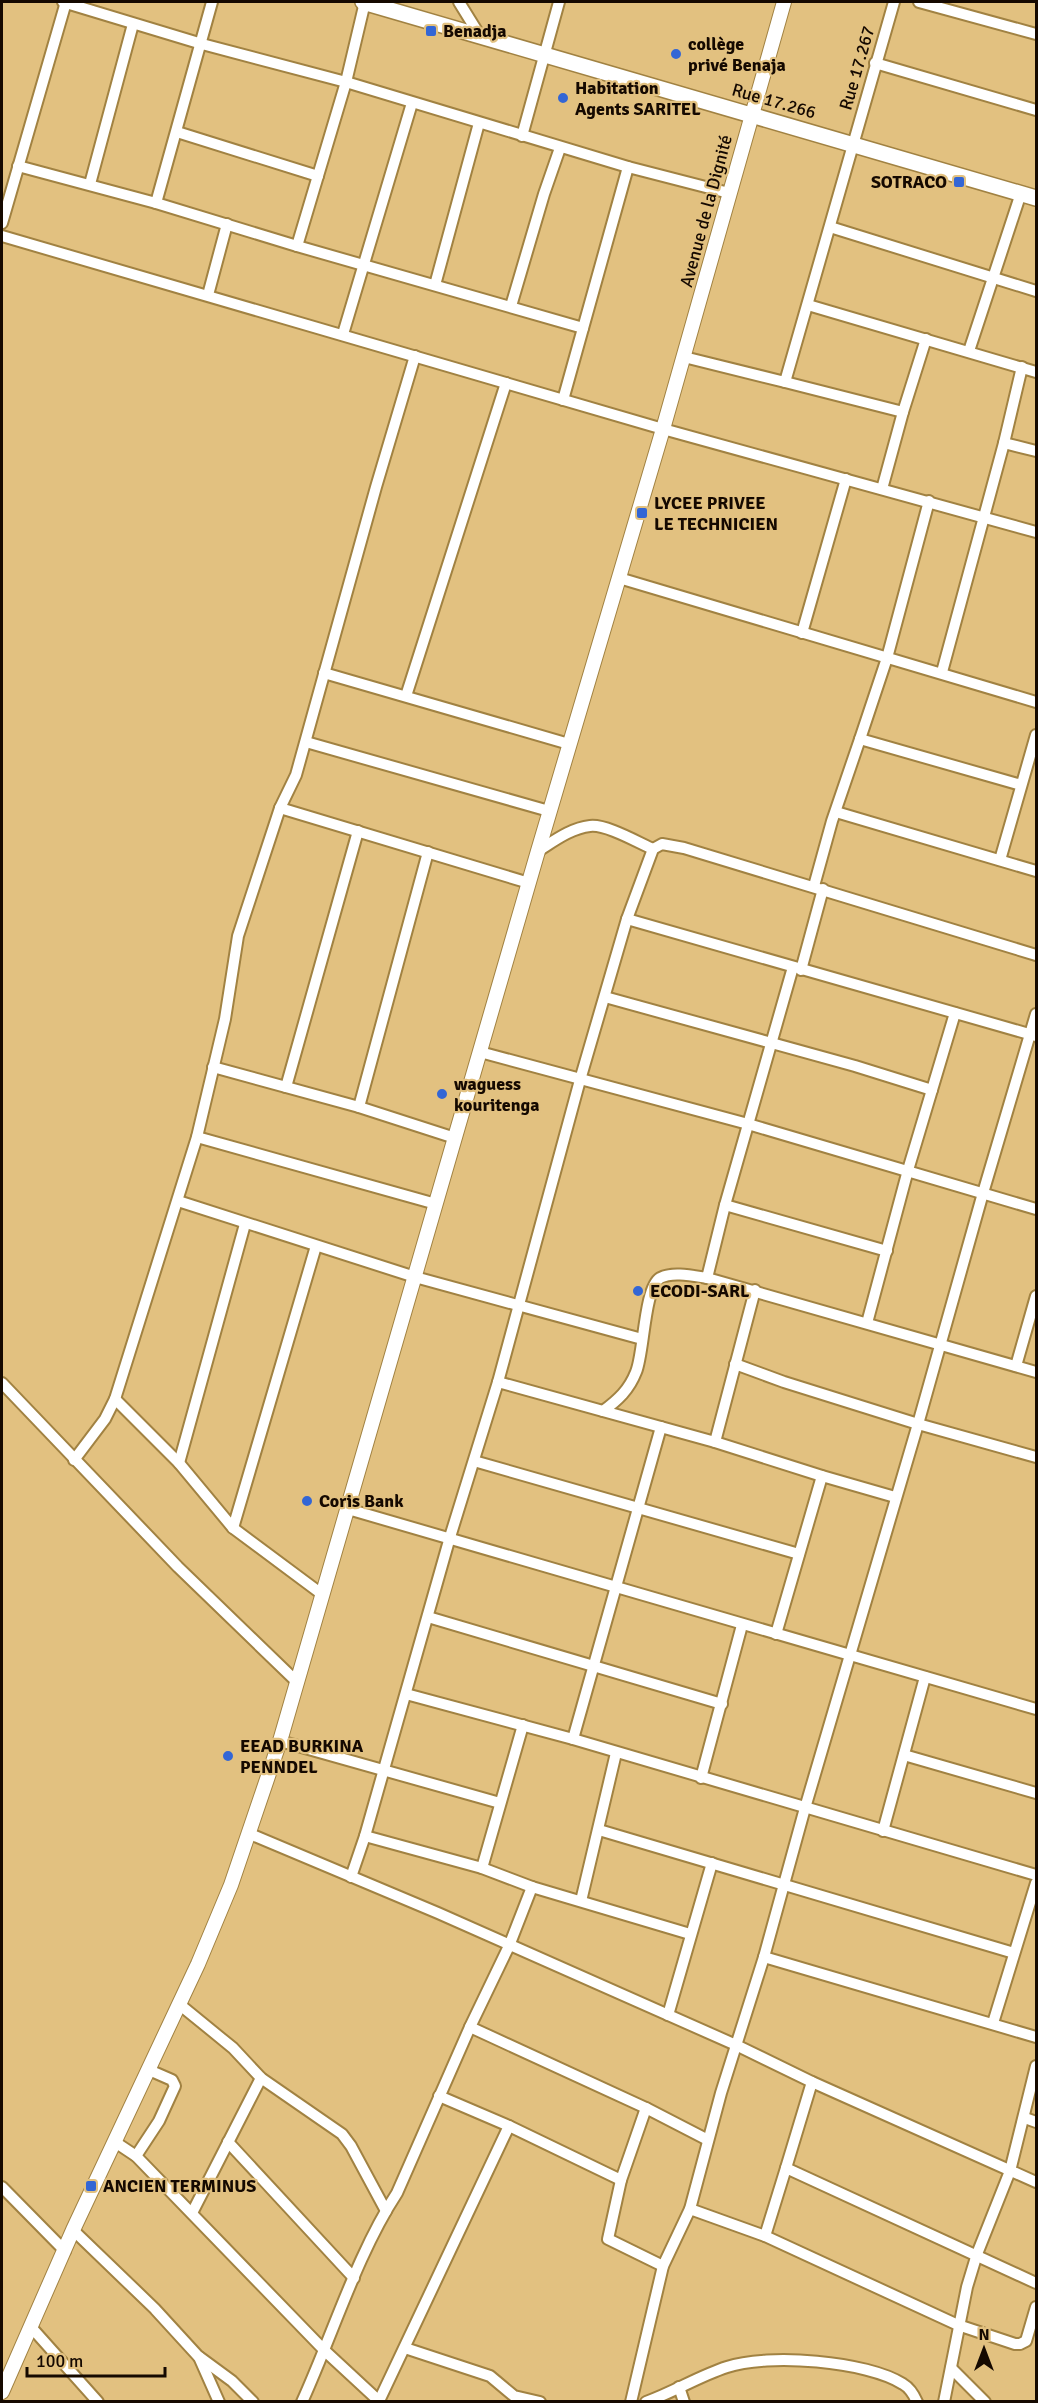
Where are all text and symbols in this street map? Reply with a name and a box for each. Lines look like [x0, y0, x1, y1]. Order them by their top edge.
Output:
place label: Benadja [443, 20, 506, 42]
street label: Rue 17.267 [835, 23, 879, 113]
marker: Benadja [424, 24, 438, 38]
place label: collège privé Benaja [688, 33, 786, 76]
marker: collège privé Benaja [669, 47, 683, 61]
place label: Habitation Agents SARITEL [575, 77, 701, 120]
street label: Rue 17.266 [729, 79, 819, 123]
marker: Habitation Agents SARITEL [556, 91, 570, 105]
street label: Avenue de la Dignité [675, 132, 737, 290]
place label: SOTRACO [871, 171, 947, 193]
marker: SOTRACO [952, 175, 966, 189]
place label: LYCEE PRIVEE LE TECHNICIEN [654, 492, 778, 535]
marker: LYCEE PRIVEE LE TECHNICIEN [635, 506, 649, 520]
place label: waguess kouritenga [454, 1073, 539, 1116]
marker: waguess kouritenga [435, 1087, 449, 1101]
place label: ECODI-SARL [650, 1280, 750, 1302]
marker: ECODI-SARL [631, 1284, 645, 1298]
place label: Coris Bank [319, 1490, 404, 1512]
marker: Coris Bank [300, 1494, 314, 1508]
place label: EEAD BURKINA PENNDEL [240, 1735, 364, 1778]
marker: EEAD BURKINA PENNDEL [221, 1749, 235, 1763]
place label: ANCIEN TERMINUS [103, 2175, 256, 2197]
marker: ANCIEN TERMINUS [84, 2179, 98, 2193]
north arrow [954, 2319, 1014, 2379]
text: N [978, 2325, 990, 2345]
scale bar [27, 2340, 165, 2378]
text: 100 m [36, 2350, 83, 2372]

